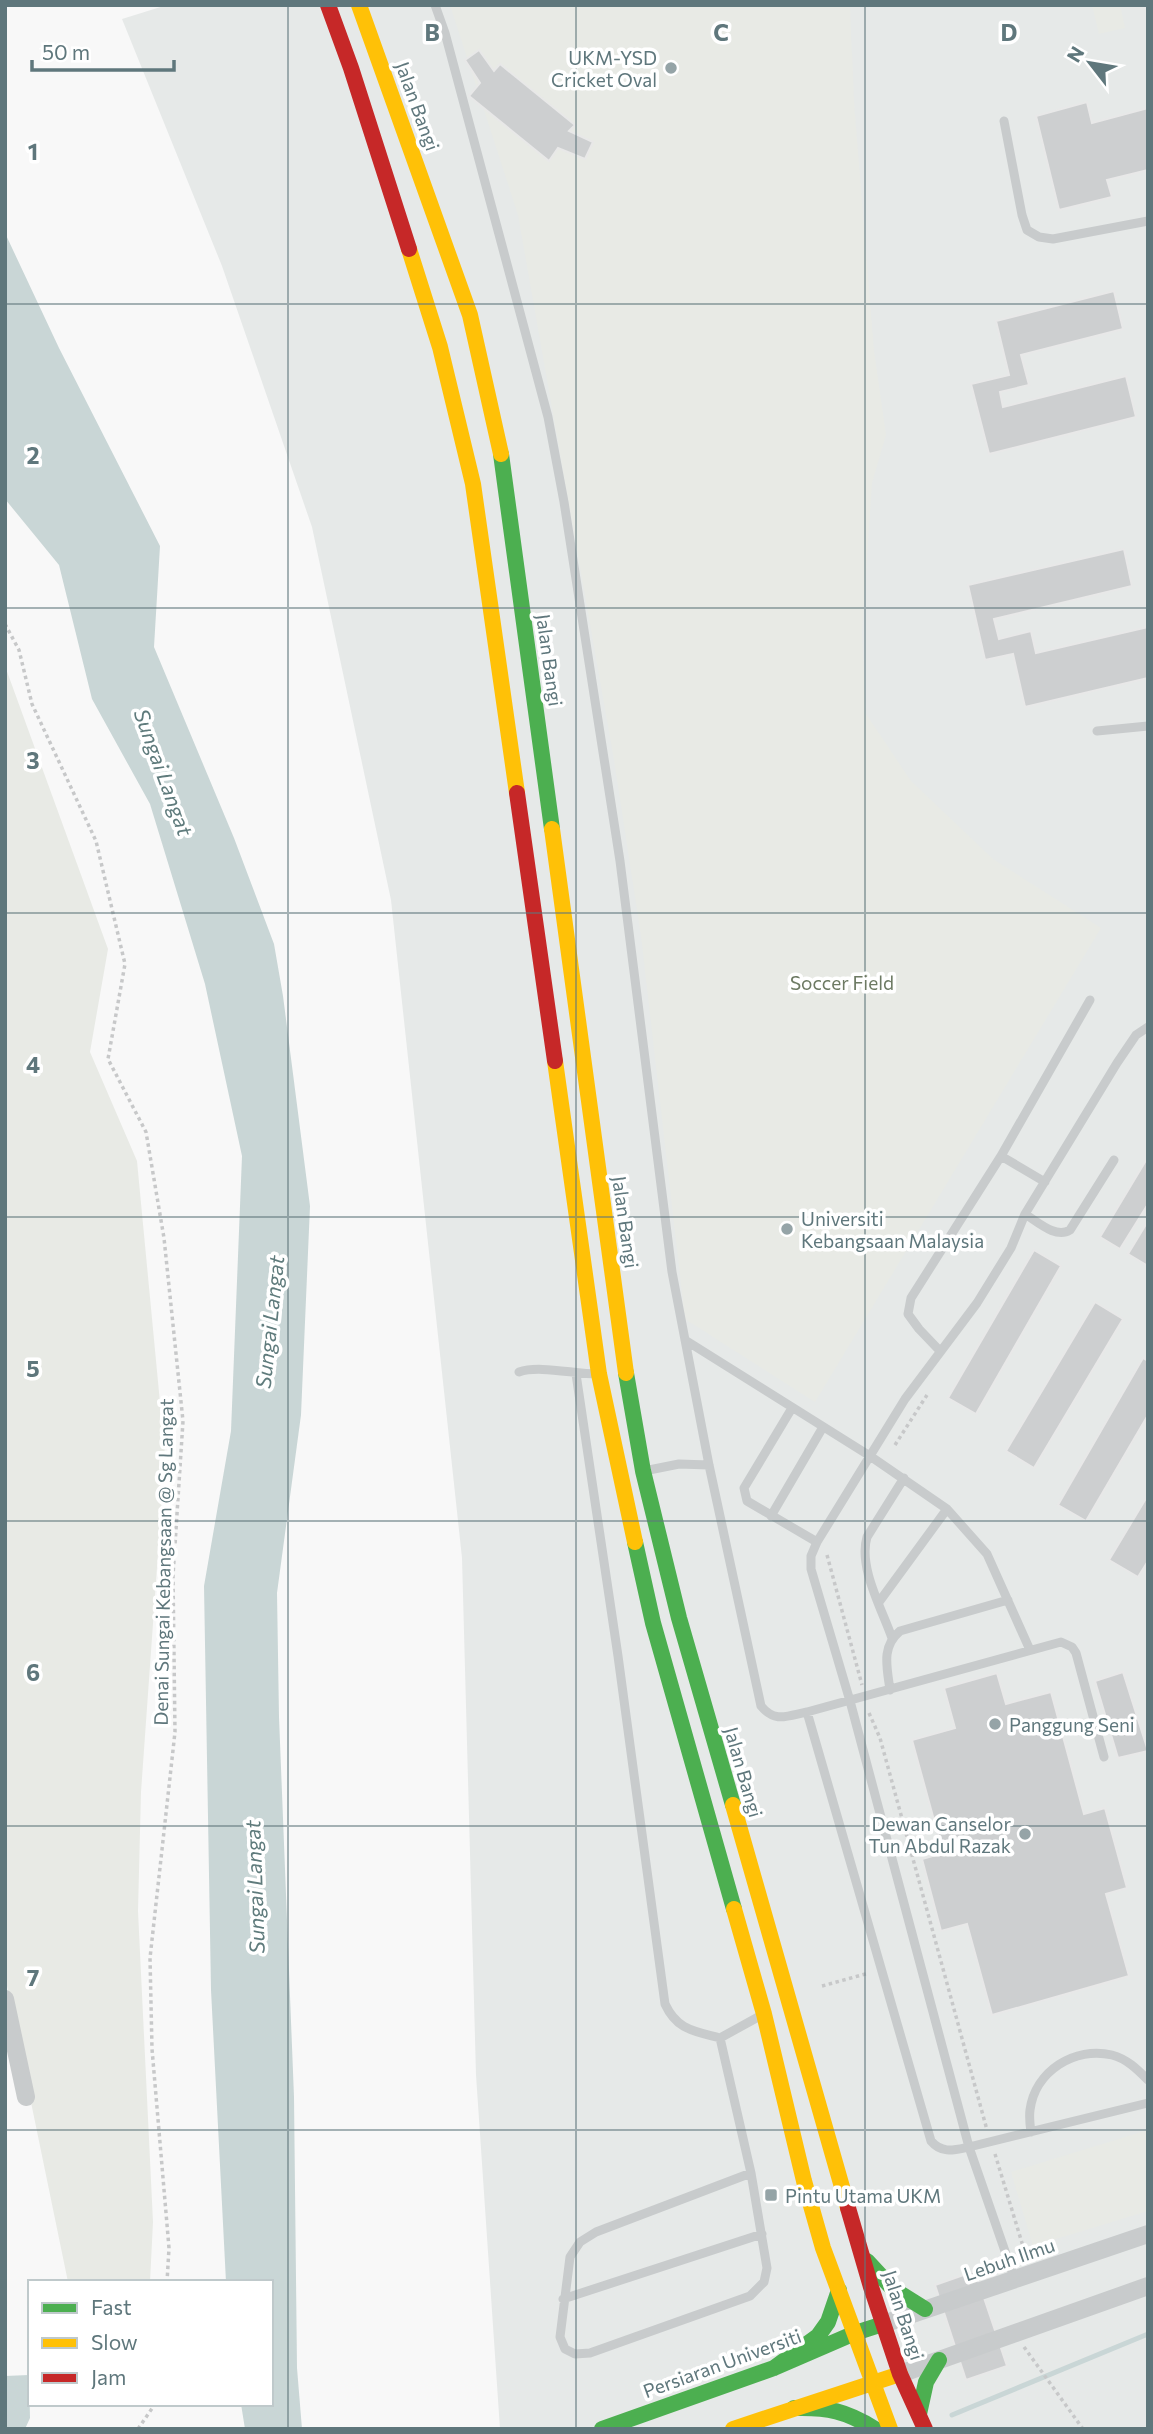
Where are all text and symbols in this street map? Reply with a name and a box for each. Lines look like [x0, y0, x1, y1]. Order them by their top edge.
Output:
text: B [424, 18, 440, 46]
text: C [713, 18, 729, 46]
text: D [1001, 18, 1018, 46]
scale bar [32, 28, 173, 72]
north arrow [1055, 28, 1125, 98]
text: 50 m [42, 39, 90, 64]
text: N [1061, 42, 1089, 66]
place label: UKM-YSD Cricket Oval [551, 46, 657, 91]
street label: Jalan Bangi [391, 58, 445, 154]
marker: UKM-YSD Cricket Oval [663, 60, 679, 76]
text: 1 [28, 137, 38, 165]
text: 2 [26, 441, 40, 469]
street label: Jalan Bangi [532, 612, 568, 708]
water label: Sungai Langat [129, 705, 199, 839]
text: 3 [26, 746, 40, 774]
park label: Soccer Field [790, 971, 894, 994]
text: 4 [26, 1050, 40, 1078]
street label: Jalan Bangi [608, 1174, 644, 1270]
place label: Universiti Kebangsaan Malaysia [801, 1207, 984, 1252]
marker: Universiti Kebangsaan Malaysia [779, 1221, 795, 1237]
water label: Sungai Langat [250, 1254, 288, 1390]
text: 5 [26, 1354, 40, 1382]
street label: Denai Sungai Kebangsaan @ Sg Langat [149, 1398, 177, 1726]
text: 6 [26, 1658, 40, 1686]
place label: Panggung Seni [1009, 1713, 1135, 1736]
marker: Panggung Seni [987, 1716, 1003, 1732]
street label: Jalan Bangi [720, 1724, 768, 1820]
place label: Dewan Canselor Tun Abdul Razak [869, 1812, 1011, 1857]
water label: Sungai Langat [239, 1819, 269, 1954]
marker: Dewan Canselor Tun Abdul Razak [1017, 1826, 1033, 1842]
text: 7 [27, 1963, 39, 1991]
place label: Pintu Utama UKM [785, 2184, 941, 2207]
marker: Pintu Utama UKM [763, 2187, 779, 2203]
street label: Lebuh Ilmu [961, 2233, 1057, 2285]
street label: Jalan Bangi [879, 2267, 929, 2363]
legend [28, 2280, 273, 2406]
text: Fast [91, 2294, 132, 2319]
street label: Persiaran Universiti [640, 2324, 804, 2402]
text: Slow [91, 2329, 138, 2354]
text: Jam [91, 2364, 126, 2389]

